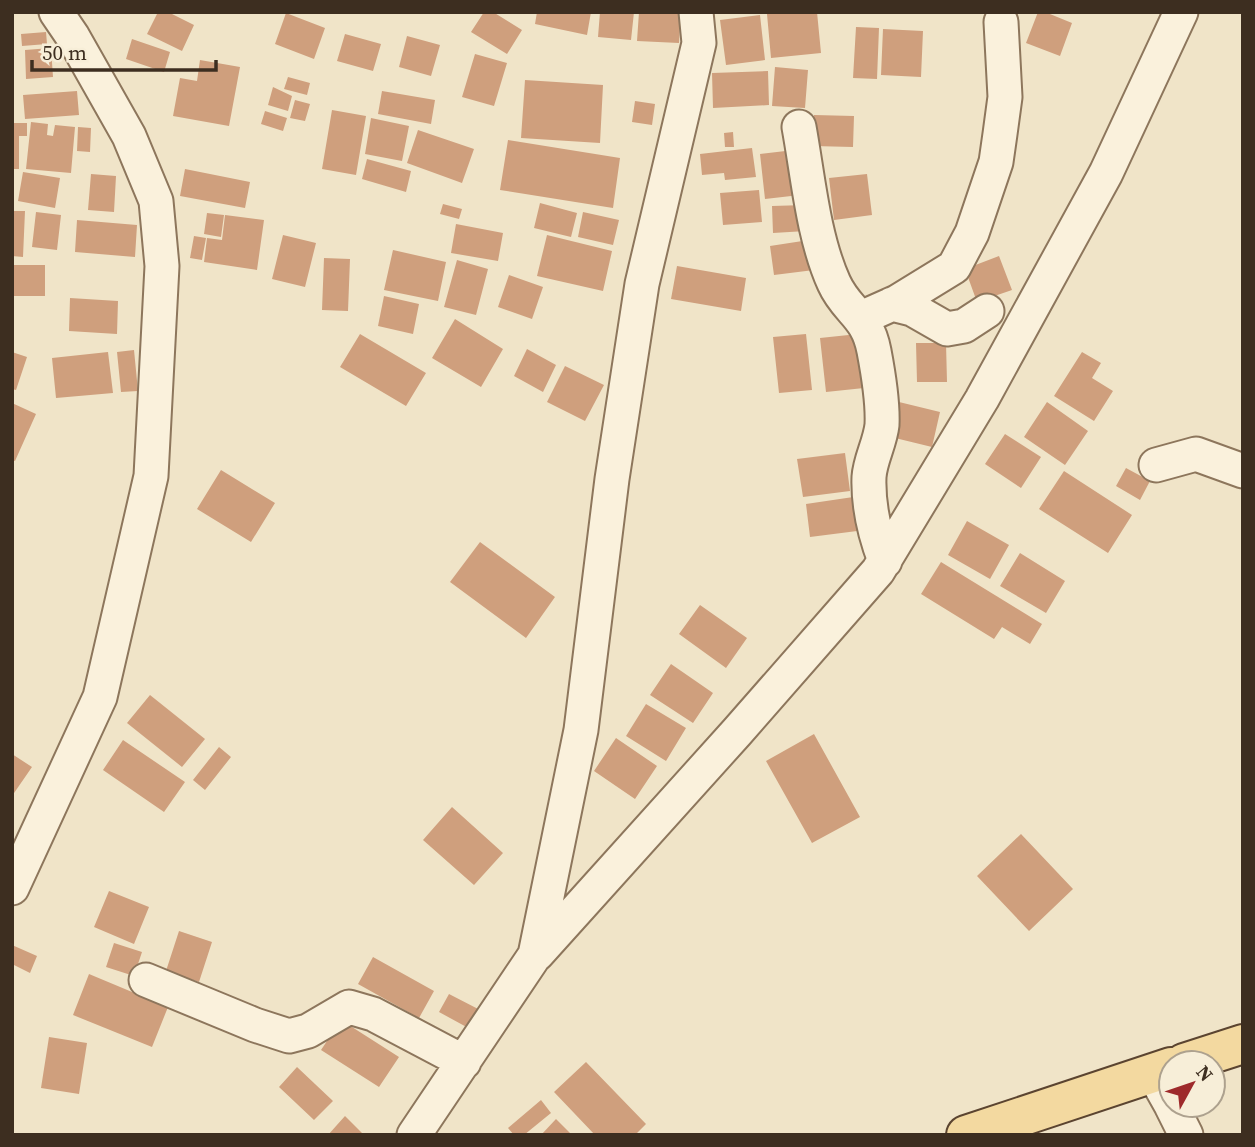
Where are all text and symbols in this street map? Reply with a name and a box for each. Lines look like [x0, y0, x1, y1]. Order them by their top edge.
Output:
scale bar [32, 28, 215, 72]
text: 50 m [42, 38, 87, 67]
north arrow [1157, 1049, 1227, 1119]
text: N [1191, 1059, 1220, 1087]

